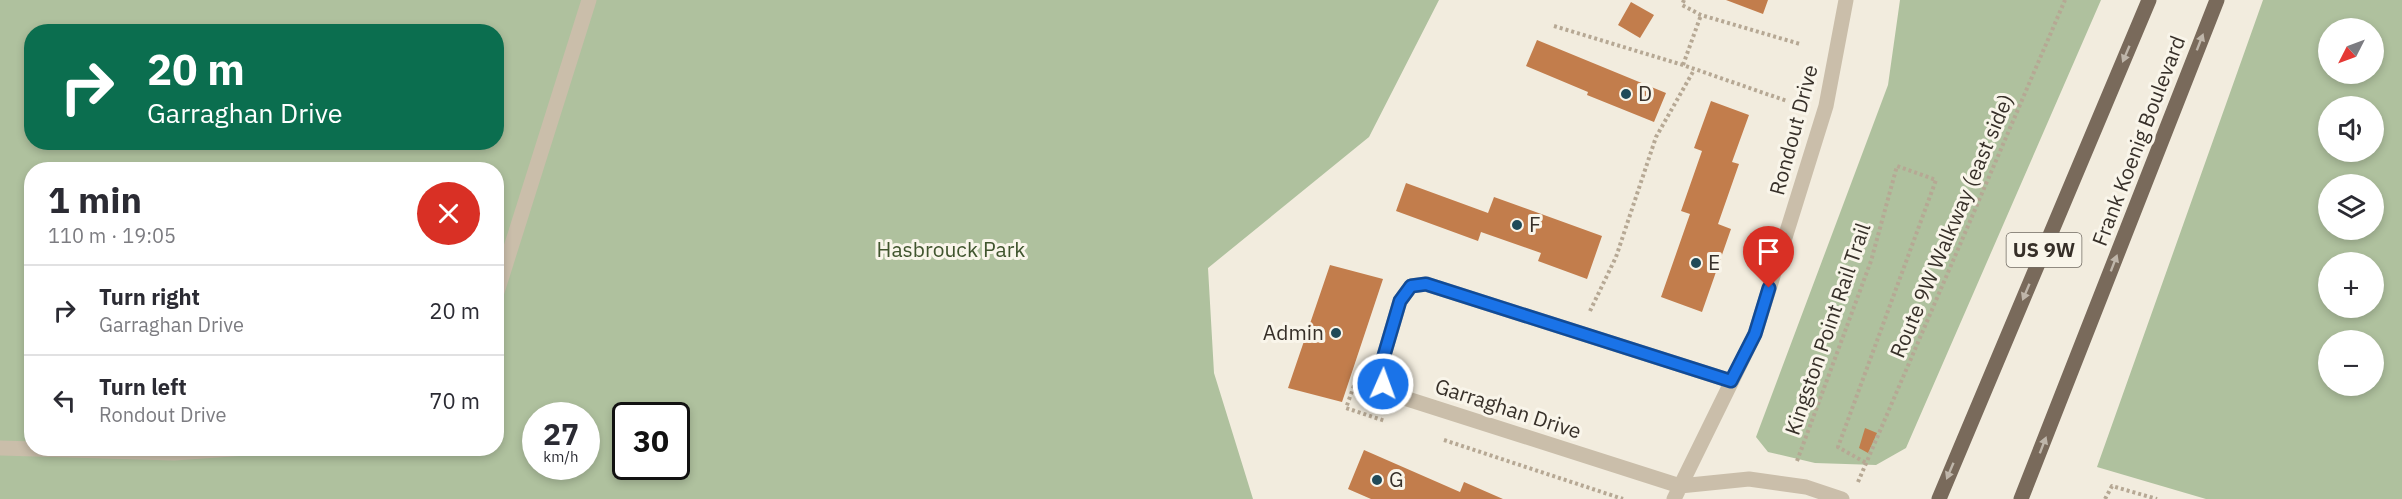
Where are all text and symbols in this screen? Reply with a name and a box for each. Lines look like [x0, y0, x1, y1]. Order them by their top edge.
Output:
north arrow [2318, 18, 2384, 84]
map controls [2318, 18, 2384, 396]
street label: Frank Koenig Boulevard [2085, 32, 2191, 250]
one-way arrow [2196, 33, 2206, 51]
text: 20 m [147, 42, 245, 97]
one-way arrow [2121, 45, 2130, 63]
icon: right [48, 48, 126, 126]
street label: Rondout Drive [1762, 62, 1824, 198]
place label: D [1638, 79, 1652, 107]
marker: D [1619, 87, 1633, 101]
street label: Route 9W Walkway (east side) [1883, 89, 2019, 362]
text: Garraghan Drive [147, 95, 343, 130]
button: sound [2318, 96, 2384, 162]
button: layers [2318, 174, 2384, 240]
text: 1 min [48, 176, 142, 223]
button: close [417, 182, 480, 245]
place label: F [1529, 210, 1541, 238]
marker: F [1510, 218, 1524, 232]
street label: Kingston Point Rail Trail [1778, 219, 1877, 438]
text: 110 m · 19:05 [48, 222, 176, 249]
pin [1743, 226, 1794, 288]
road number: US 9W [2006, 233, 2082, 267]
park label: Hasbrouck Park [877, 235, 1025, 263]
icon: arrive [1752, 235, 1785, 268]
place label: E [1708, 248, 1720, 276]
button: + [2318, 252, 2384, 318]
one-way arrow [2110, 254, 2119, 272]
marker: E [1689, 256, 1703, 270]
text: Turn right [99, 282, 200, 311]
one-way arrow [2021, 283, 2031, 301]
icon: right [48, 294, 81, 327]
text: 20 m [429, 296, 480, 325]
text: Garraghan Drive [99, 311, 244, 338]
place label: Admin [1263, 318, 1324, 346]
marker: Admin [1329, 326, 1343, 340]
button: − [2318, 330, 2384, 396]
position arrow [1351, 352, 1415, 416]
street label: Garraghan Drive [1432, 371, 1585, 445]
text: Turn left [99, 372, 187, 401]
icon: left [48, 384, 81, 417]
text: 70 m [429, 386, 480, 415]
text: Rondout Drive [99, 401, 226, 428]
speed limit sign: 30 [612, 402, 690, 480]
text: 27 [543, 414, 579, 453]
one-way arrow [2038, 435, 2048, 453]
text: km/h [543, 447, 579, 466]
one-way arrow [1945, 463, 1955, 481]
place label: G [1389, 465, 1404, 493]
marker: G [1370, 473, 1384, 487]

